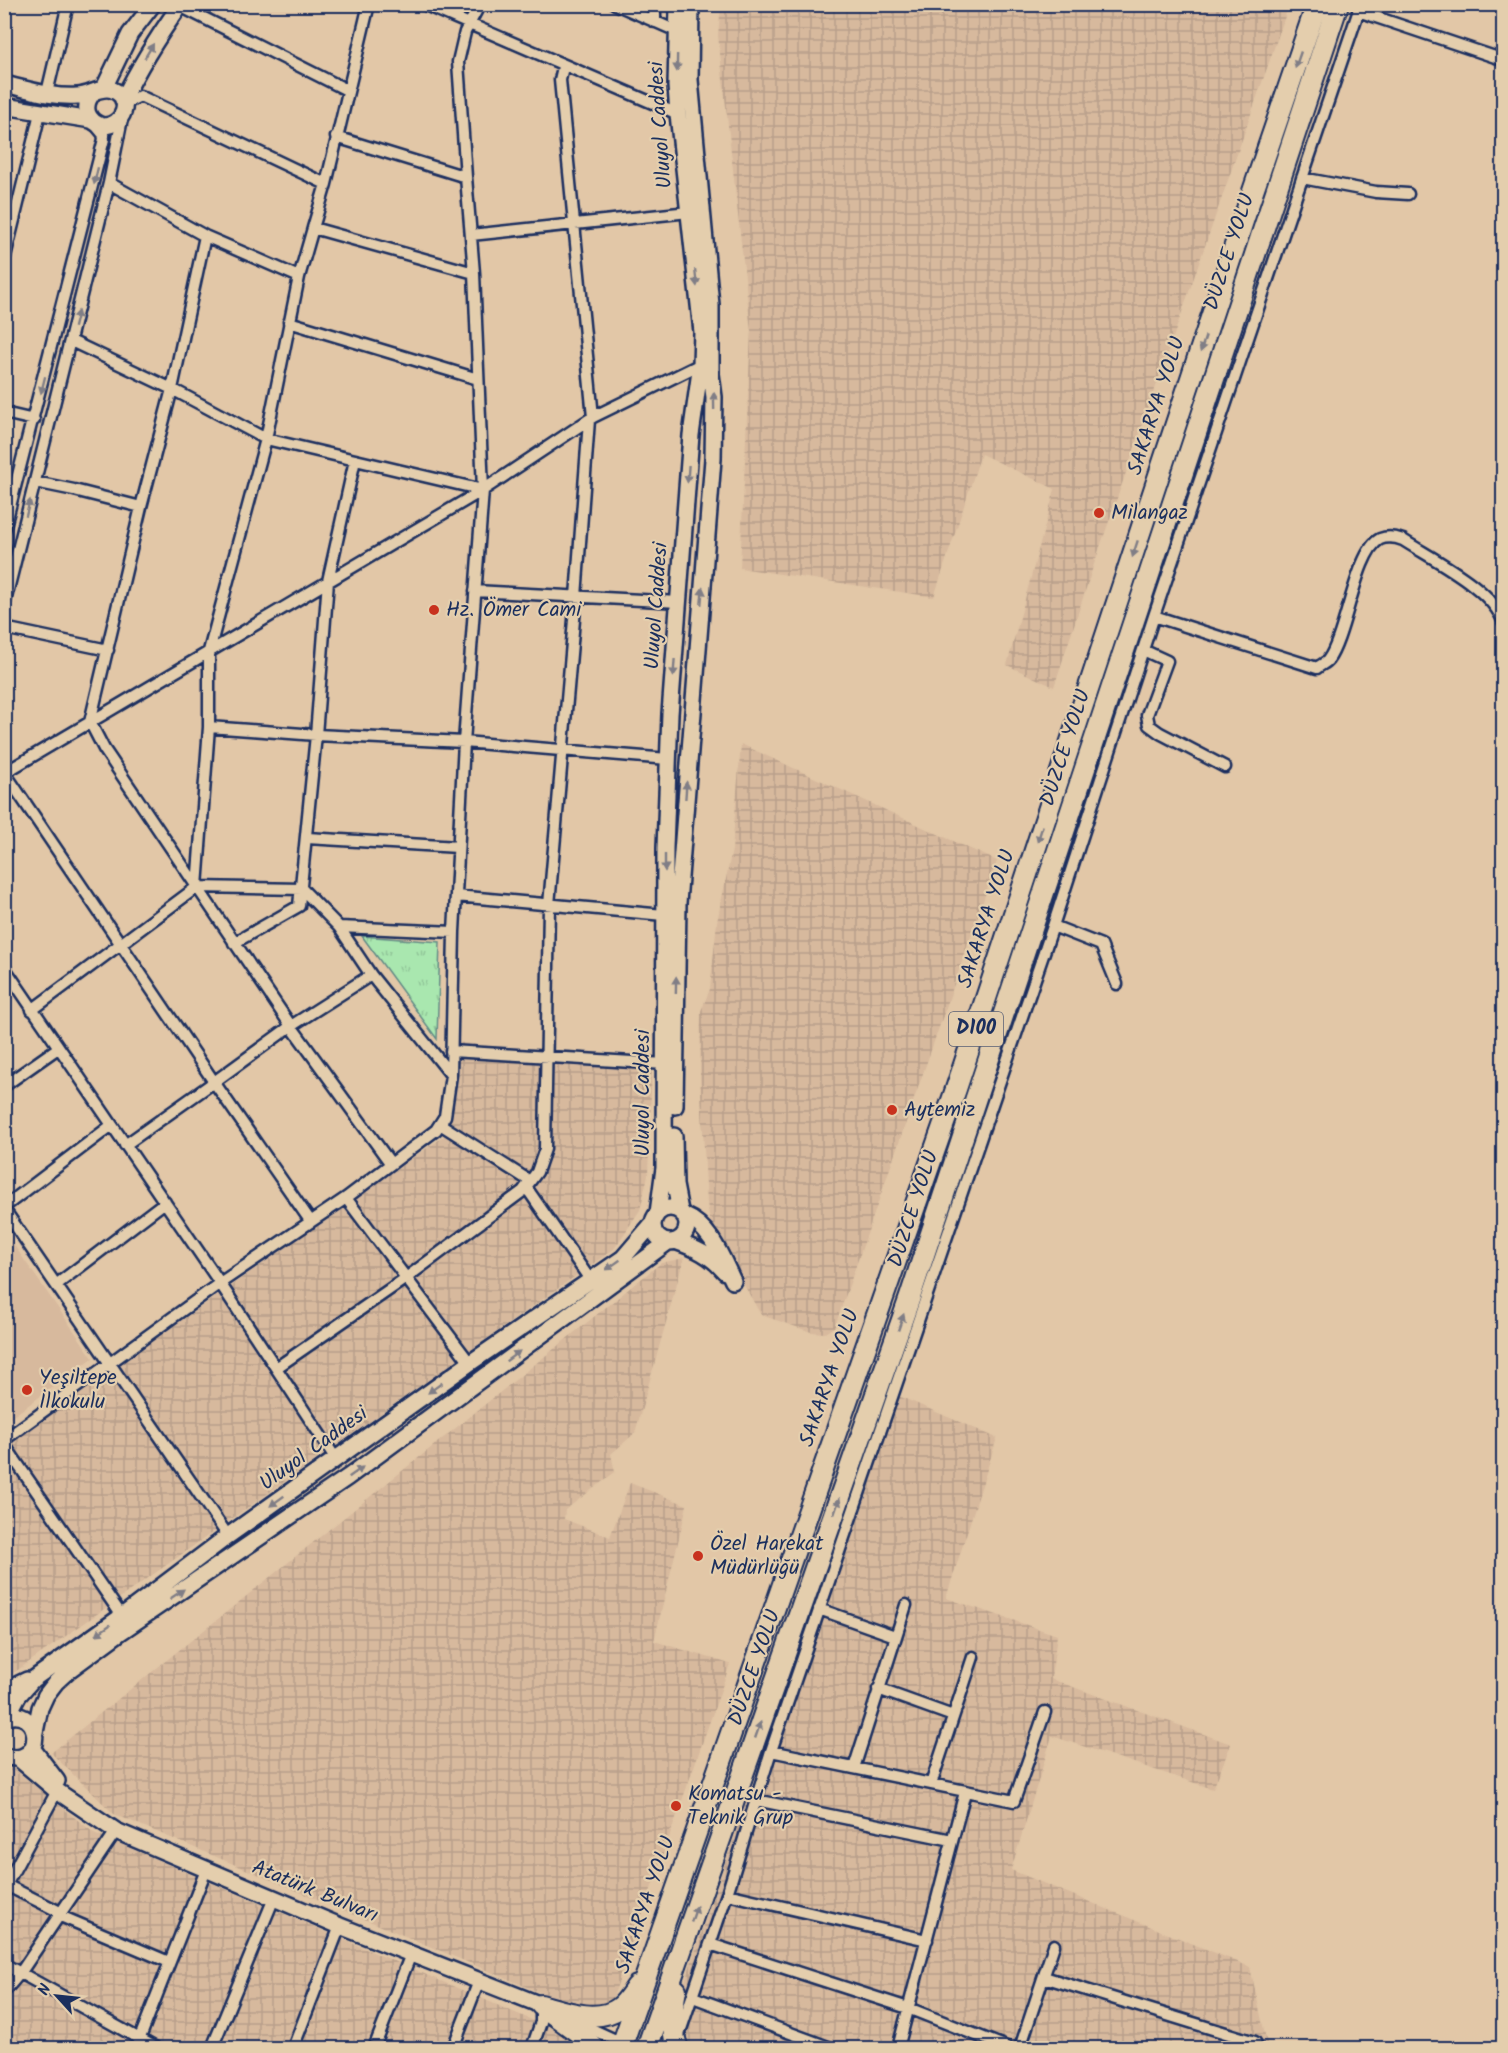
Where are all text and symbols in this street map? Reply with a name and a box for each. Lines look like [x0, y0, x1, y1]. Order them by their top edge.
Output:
one-way arrow [144, 43, 155, 59]
one-way arrow [1293, 51, 1303, 69]
one-way arrow [672, 53, 681, 72]
street label: Uluyol Caddesi [640, 59, 682, 190]
one-way arrow [90, 167, 100, 185]
street label: DÜZCE YOLU [1196, 189, 1264, 315]
one-way arrow [691, 269, 701, 288]
one-way arrow [71, 310, 81, 329]
street label: SAKARYA YOLU [1119, 333, 1195, 479]
one-way arrow [1197, 335, 1207, 353]
one-way arrow [37, 376, 47, 394]
one-way arrow [709, 392, 718, 411]
one-way arrow [683, 464, 693, 483]
place label: Milangaz [1111, 497, 1188, 530]
one-way arrow [24, 499, 34, 518]
marker: Milangaz [1092, 506, 1106, 520]
street label: Uluyol Caddesi [636, 540, 678, 671]
one-way arrow [1130, 540, 1139, 558]
one-way arrow [697, 586, 706, 605]
place label: Hz. Ömer Cami [446, 594, 582, 627]
marker: Hz. Ömer Cami [427, 603, 441, 617]
one-way arrow [669, 659, 678, 678]
street label: DÜZCE YOLU [1032, 685, 1100, 811]
one-way arrow [681, 780, 691, 799]
one-way arrow [1035, 825, 1045, 843]
street label: SAKARYA YOLU [949, 846, 1025, 992]
one-way arrow [660, 853, 670, 872]
one-way arrow [671, 975, 681, 994]
road number: D100 [949, 1012, 1003, 1046]
street label: Uluyol Caddesi [627, 1028, 660, 1157]
place label: Aytemiz [904, 1094, 975, 1127]
marker: Aytemiz [885, 1103, 899, 1117]
street label: DÜZCE YOLU [880, 1146, 948, 1272]
one-way arrow [606, 1259, 622, 1271]
street label: SAKARYA YOLU [791, 1305, 869, 1451]
one-way arrow [897, 1313, 907, 1331]
one-way arrow [504, 1350, 520, 1362]
place label: Yeşiltepe İlkokulu [39, 1362, 117, 1419]
one-way arrow [428, 1381, 443, 1393]
marker: Yeşiltepe İlkokulu [20, 1383, 34, 1397]
street label: Uluyol Caddesi [253, 1398, 376, 1500]
one-way arrow [347, 1466, 363, 1478]
one-way arrow [269, 1495, 285, 1507]
one-way arrow [832, 1497, 842, 1515]
place label: Özel Harekat Müdürlüğü [710, 1528, 824, 1585]
marker: Özel Harekat Müdürlüğü [691, 1549, 705, 1563]
one-way arrow [169, 1588, 185, 1600]
street label: DÜZCE YOLU [720, 1605, 790, 1731]
one-way arrow [96, 1623, 111, 1635]
one-way arrow [754, 1721, 764, 1739]
place label: Komatsu - Teknik Grup [688, 1778, 793, 1835]
marker: Komatsu - Teknik Grup [669, 1799, 683, 1813]
street label: SAKARYA YOLU [607, 1832, 685, 1978]
street label: Atatürk Bulvarı [247, 1852, 383, 1932]
one-way arrow [689, 1905, 699, 1923]
north arrow [27, 1966, 87, 2026]
text: N [32, 1980, 58, 2000]

